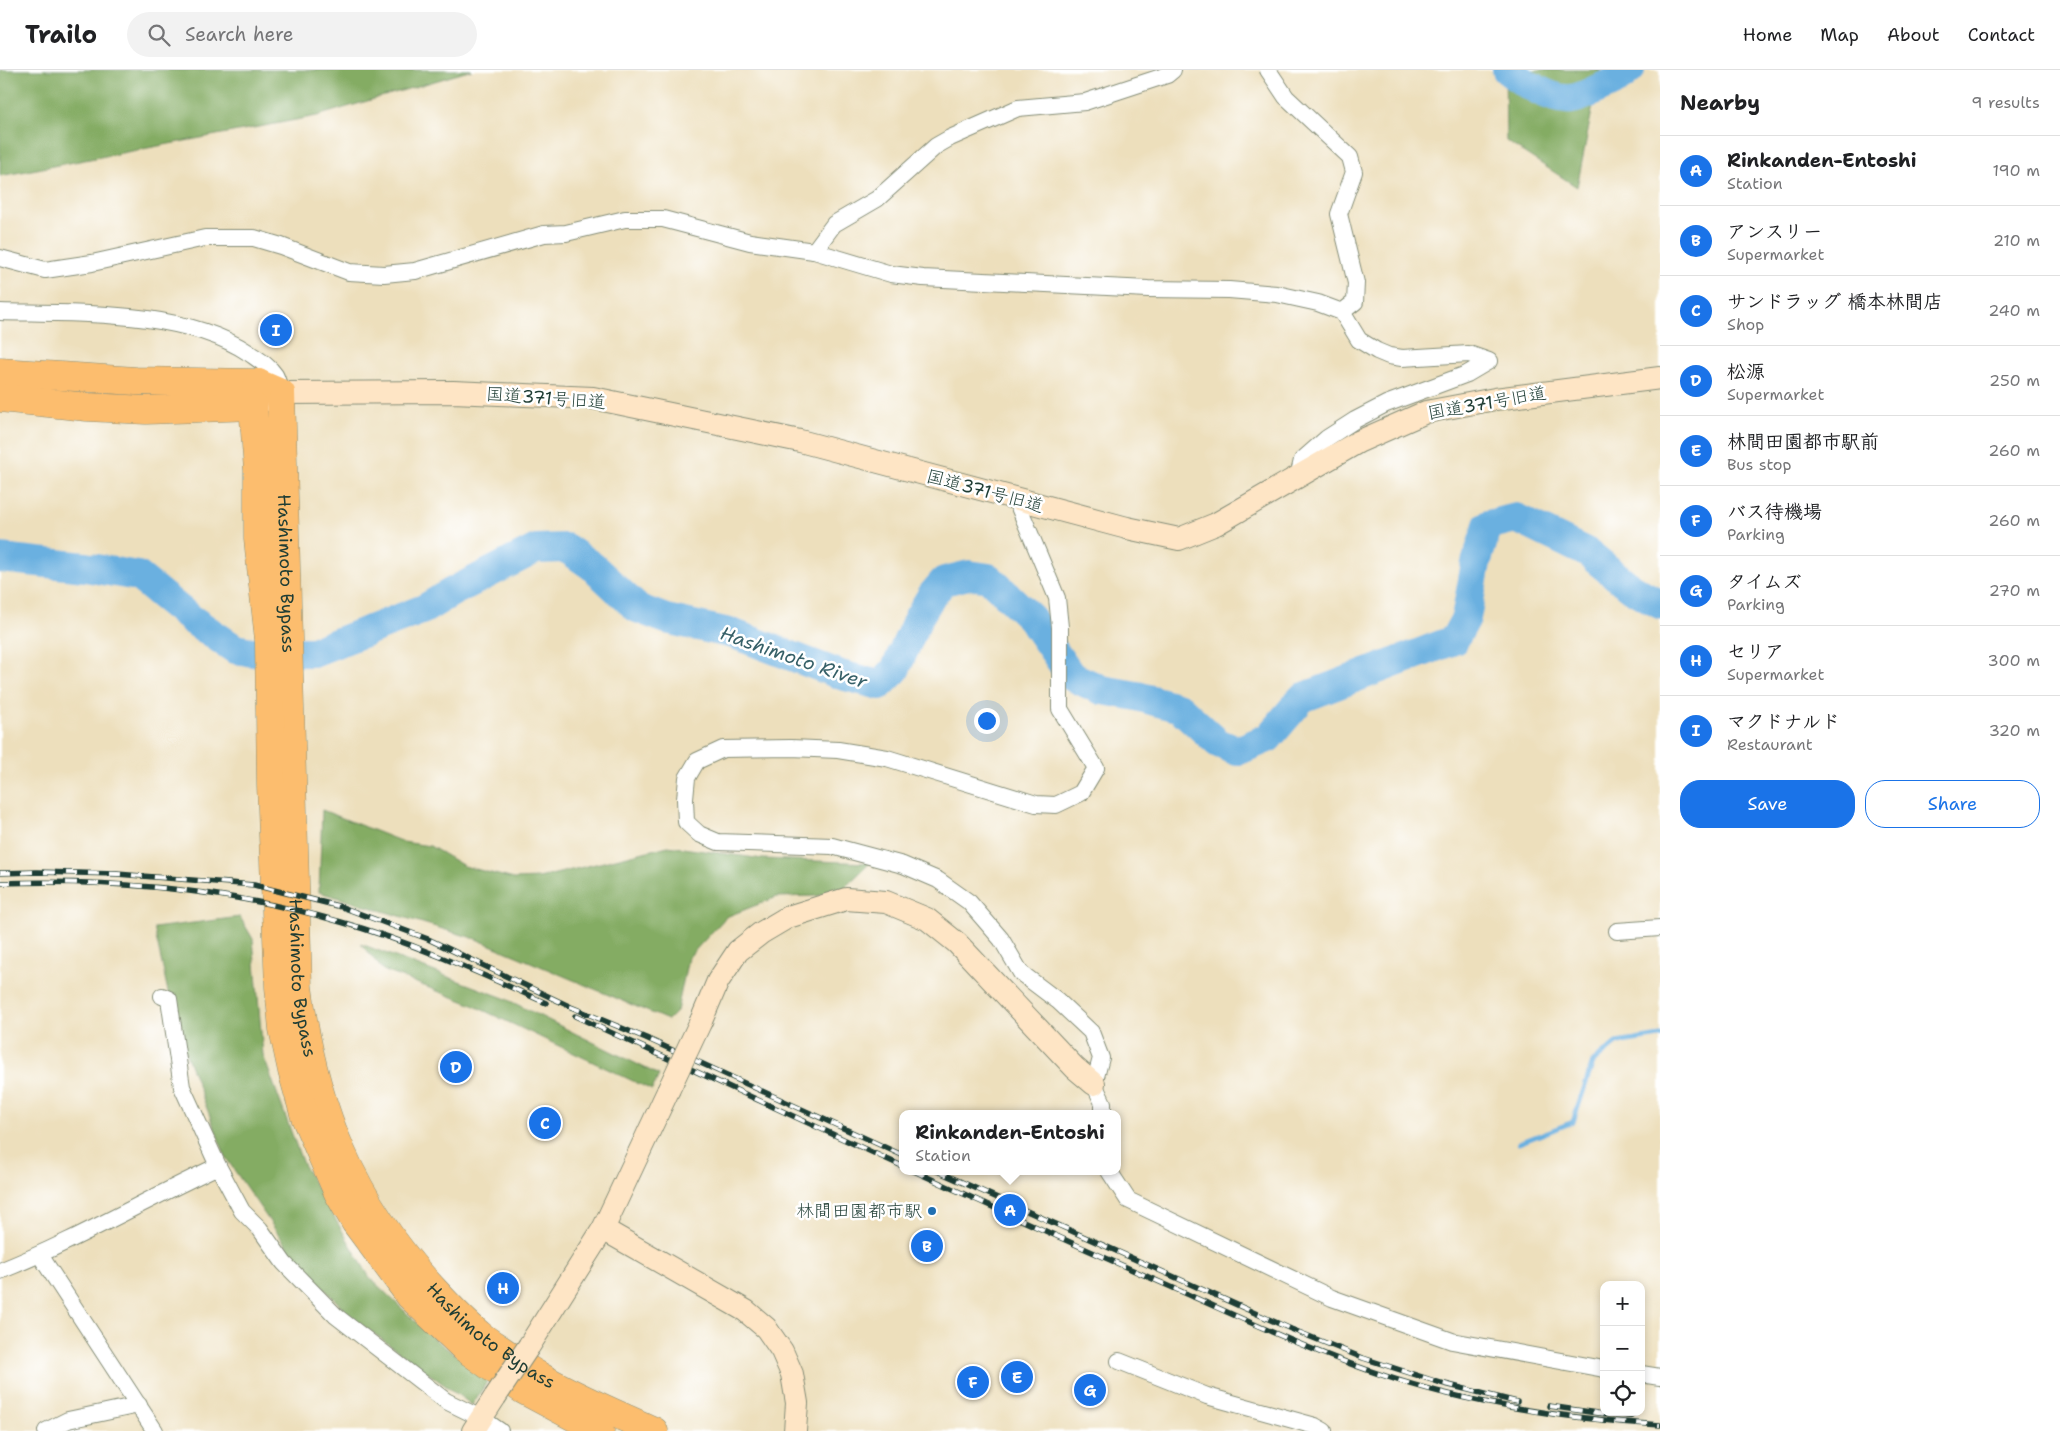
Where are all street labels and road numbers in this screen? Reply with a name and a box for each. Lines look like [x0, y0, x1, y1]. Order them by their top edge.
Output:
street label: 国道371号旧道 [1426, 381, 1548, 425]
street label: 国道371号旧道 [485, 382, 607, 414]
street label: 国道371号旧道 [924, 464, 1046, 518]
street label: Hashimoto Bypass [272, 494, 300, 653]
street label: Hashimoto Bypass [283, 899, 322, 1060]
street label: Hashimoto Bypass [424, 1276, 562, 1390]

